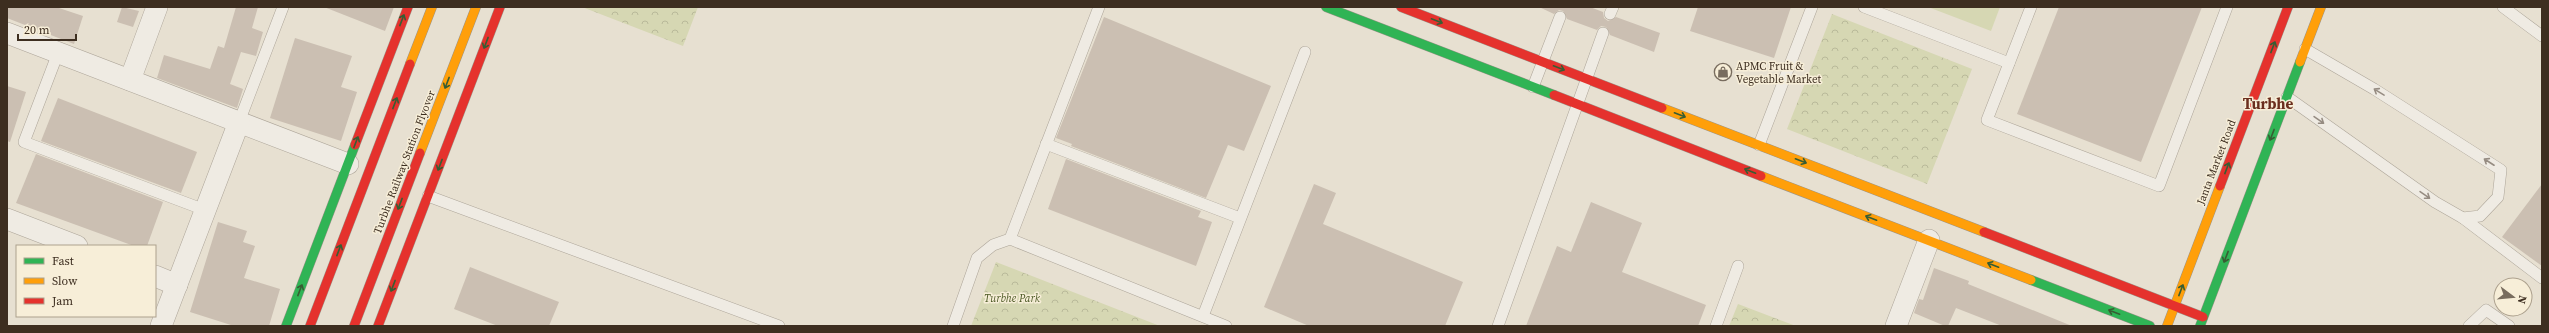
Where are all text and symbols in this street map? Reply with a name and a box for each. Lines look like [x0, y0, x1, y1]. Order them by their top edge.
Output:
one-way arrow [399, 15, 407, 27]
scale bar [18, 16, 76, 42]
one-way arrow [1431, 18, 1443, 26]
text: 20 m [24, 22, 50, 38]
one-way arrow [482, 37, 490, 49]
one-way arrow [2270, 41, 2278, 53]
place label: APMC Fruit & Vegetable Market [1736, 59, 1821, 87]
shop icon: APMC Fruit & Vegetable Market [1713, 62, 1733, 82]
one-way arrow [1552, 64, 1564, 72]
one-way arrow [442, 76, 450, 88]
street label: Turbhe Railway Station Flyover [370, 88, 439, 236]
one-way arrow [2374, 88, 2385, 96]
district label: Turbhe [2243, 93, 2294, 114]
one-way arrow [392, 97, 400, 109]
one-way arrow [1673, 111, 1685, 119]
one-way arrow [2313, 116, 2324, 124]
street label: Janta Market Road [2193, 117, 2240, 208]
one-way arrow [2268, 129, 2276, 141]
one-way arrow [353, 136, 361, 148]
one-way arrow [435, 158, 443, 170]
one-way arrow [1795, 158, 1807, 166]
one-way arrow [2484, 158, 2495, 166]
one-way arrow [2223, 163, 2231, 175]
one-way arrow [1745, 167, 1757, 175]
one-way arrow [2419, 191, 2430, 199]
one-way arrow [396, 198, 404, 210]
one-way arrow [1866, 214, 1878, 222]
legend [16, 245, 156, 317]
one-way arrow [336, 245, 344, 257]
one-way arrow [2222, 250, 2230, 262]
text: Fast [52, 253, 74, 269]
one-way arrow [1987, 261, 1999, 269]
text: Slow [52, 273, 78, 289]
north arrow [2493, 277, 2533, 317]
one-way arrow [389, 280, 397, 292]
one-way arrow [296, 284, 304, 296]
one-way arrow [2177, 284, 2185, 296]
park label: Turbhe Park [984, 291, 1041, 306]
text: Jam [51, 293, 73, 309]
text: N [2514, 294, 2530, 306]
one-way arrow [2108, 307, 2120, 315]

